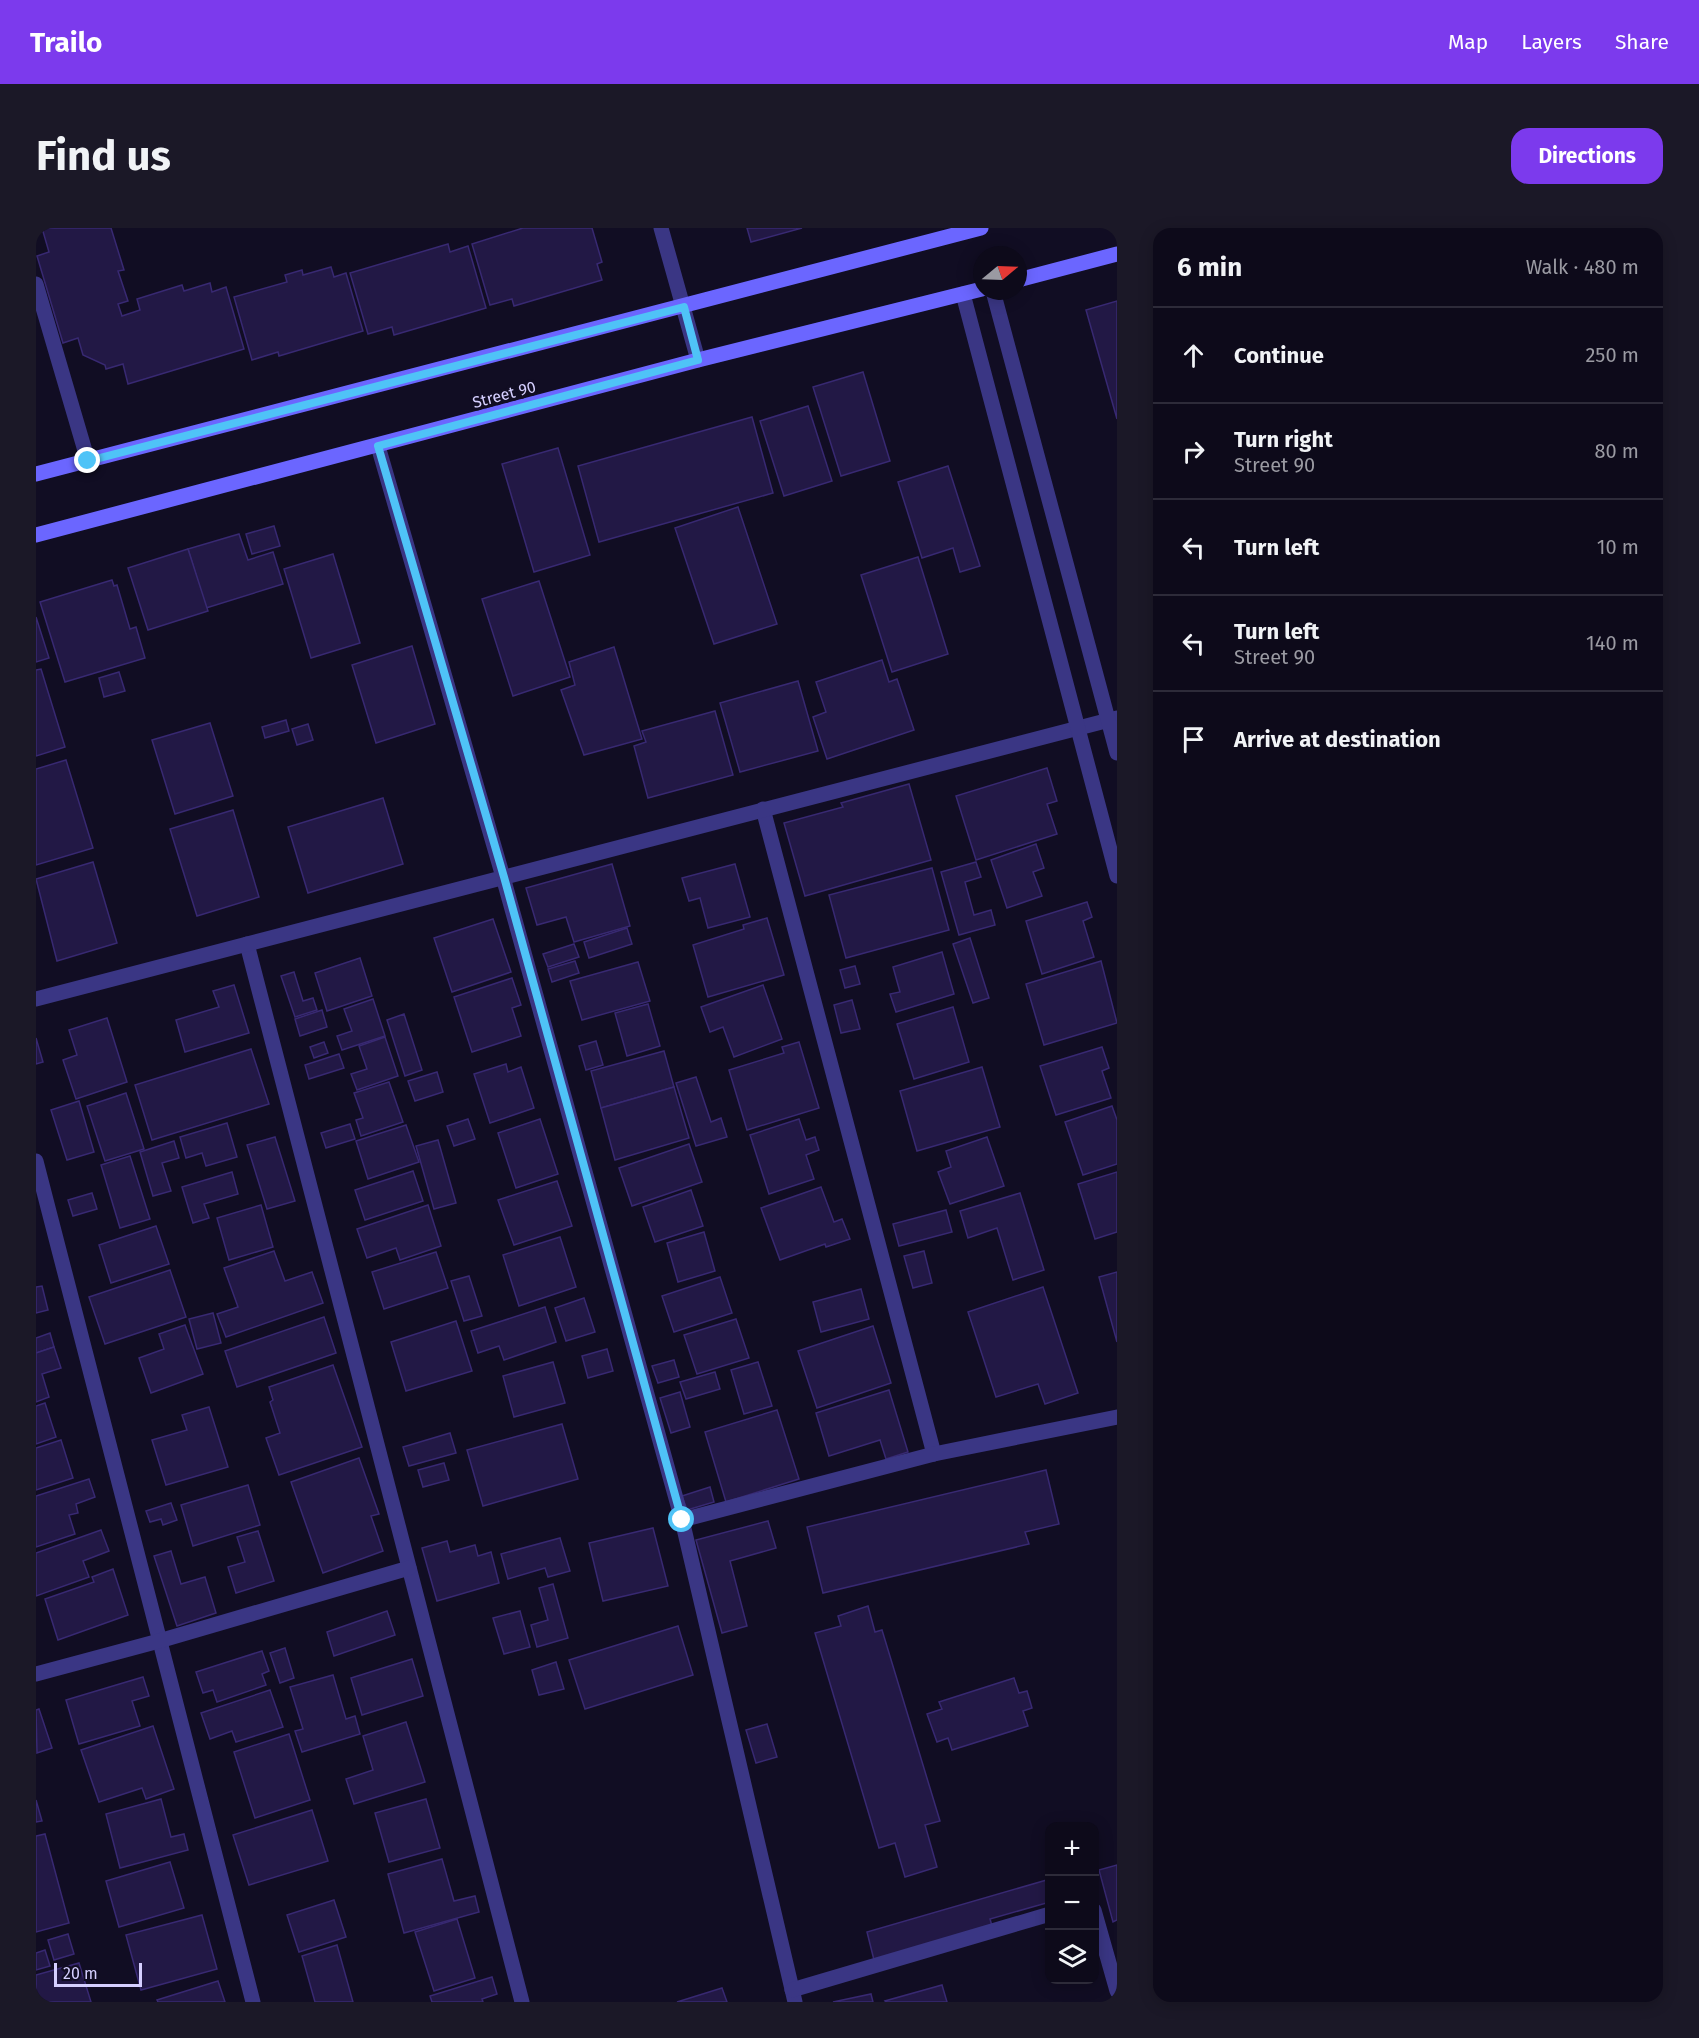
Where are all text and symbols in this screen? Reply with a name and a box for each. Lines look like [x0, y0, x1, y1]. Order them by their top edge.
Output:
text: Trailo [30, 26, 102, 59]
text: Map [1448, 29, 1488, 55]
text: Layers [1521, 29, 1582, 55]
text: Share [1615, 29, 1669, 55]
button: Directions [1511, 128, 1663, 184]
text: Find us [36, 131, 171, 181]
north arrow [973, 246, 1027, 300]
text: 6 min [1177, 252, 1242, 283]
text: Walk · 480 m [1526, 255, 1639, 279]
icon: ahead [1177, 339, 1210, 372]
text: Continue [1234, 342, 1324, 369]
text: 250 m [1585, 343, 1639, 367]
street label: Street 90 [470, 377, 538, 412]
text: Turn right [1234, 426, 1333, 453]
icon: right [1177, 435, 1210, 468]
text: 80 m [1594, 439, 1639, 463]
route end [74, 447, 100, 473]
text: Street 90 [1234, 453, 1315, 477]
icon: left [1177, 531, 1210, 564]
text: Turn left [1234, 534, 1319, 561]
text: 10 m [1597, 535, 1639, 559]
text: Turn left [1234, 618, 1319, 645]
icon: left [1177, 627, 1210, 660]
text: 140 m [1586, 631, 1639, 655]
text: Street 90 [1234, 645, 1315, 669]
icon: arrive [1177, 723, 1210, 756]
text: Arrive at destination [1234, 726, 1441, 753]
route start [668, 1506, 694, 1532]
map controls [1045, 1822, 1099, 1984]
button: + [1045, 1822, 1099, 1876]
button: − [1045, 1876, 1099, 1930]
button: layers [1045, 1930, 1099, 1984]
scale bar [54, 1960, 142, 1988]
text: 20 m [63, 1964, 98, 1983]

